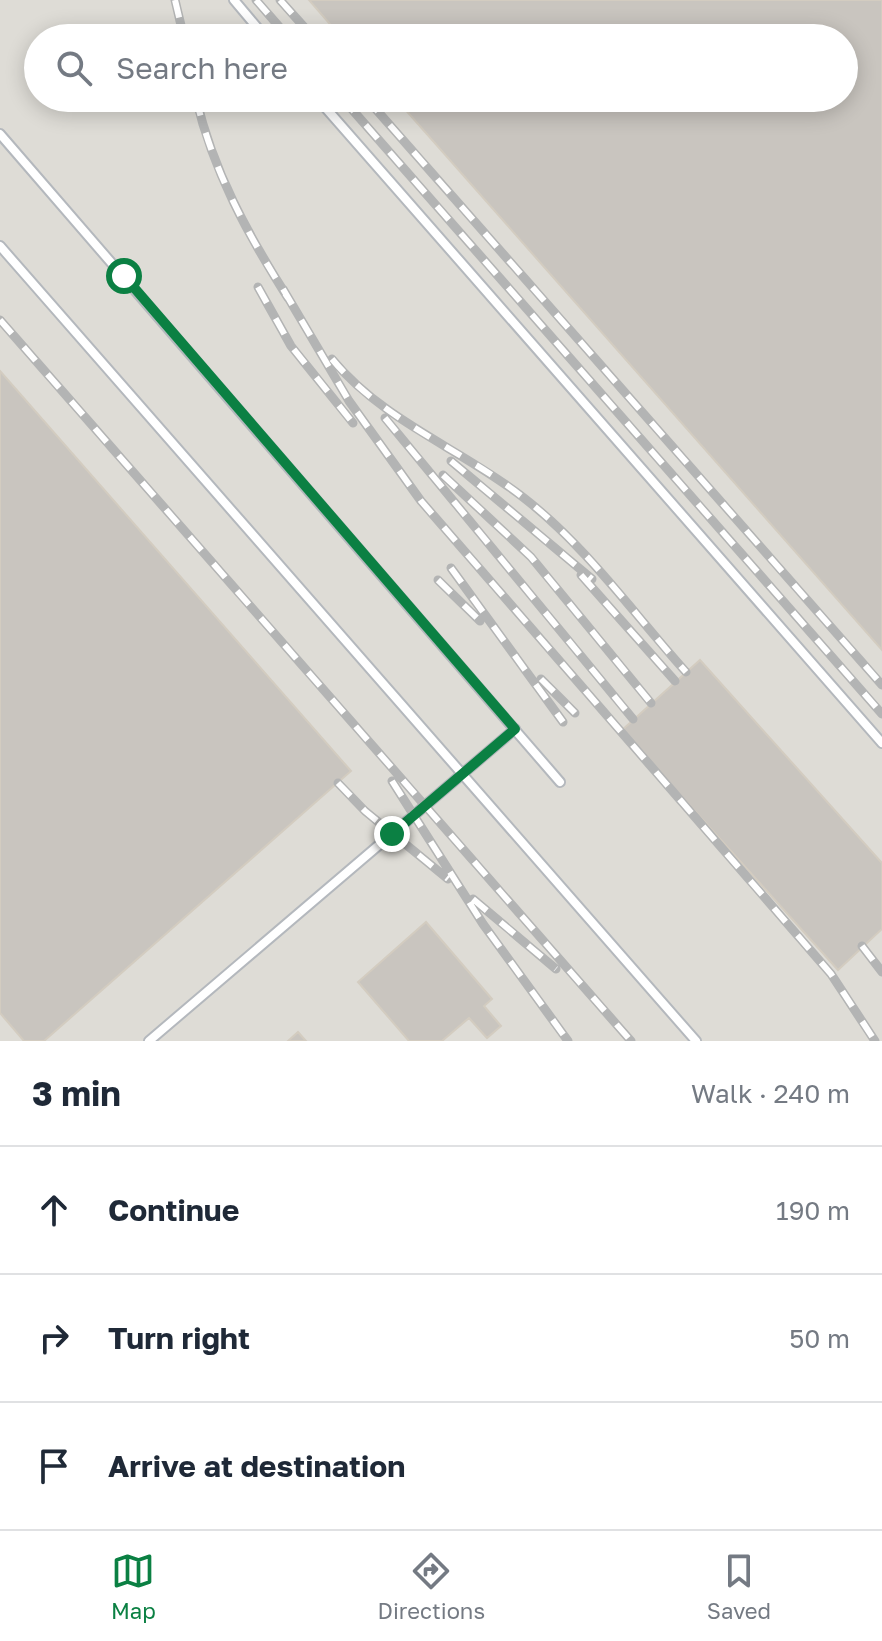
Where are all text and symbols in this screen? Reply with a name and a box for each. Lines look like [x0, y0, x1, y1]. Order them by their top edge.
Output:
search box [24, 24, 858, 112]
icon: search [52, 46, 96, 90]
text: Search here [116, 50, 288, 86]
route start [106, 258, 142, 294]
route end [374, 816, 410, 852]
text: 3 min [32, 1073, 121, 1113]
text: Walk · 240 m [691, 1078, 850, 1109]
icon: ahead [32, 1188, 76, 1232]
text: Continue [108, 1192, 239, 1228]
text: 190 m [776, 1195, 850, 1226]
icon: right [32, 1316, 76, 1360]
text: Turn right [108, 1320, 250, 1356]
text: 50 m [789, 1323, 850, 1354]
icon: arrive [32, 1444, 76, 1488]
text: Arrive at destination [108, 1448, 405, 1484]
tab: Map [111, 1549, 156, 1624]
tab: Directions [378, 1549, 485, 1624]
tab: Saved [707, 1549, 771, 1624]

